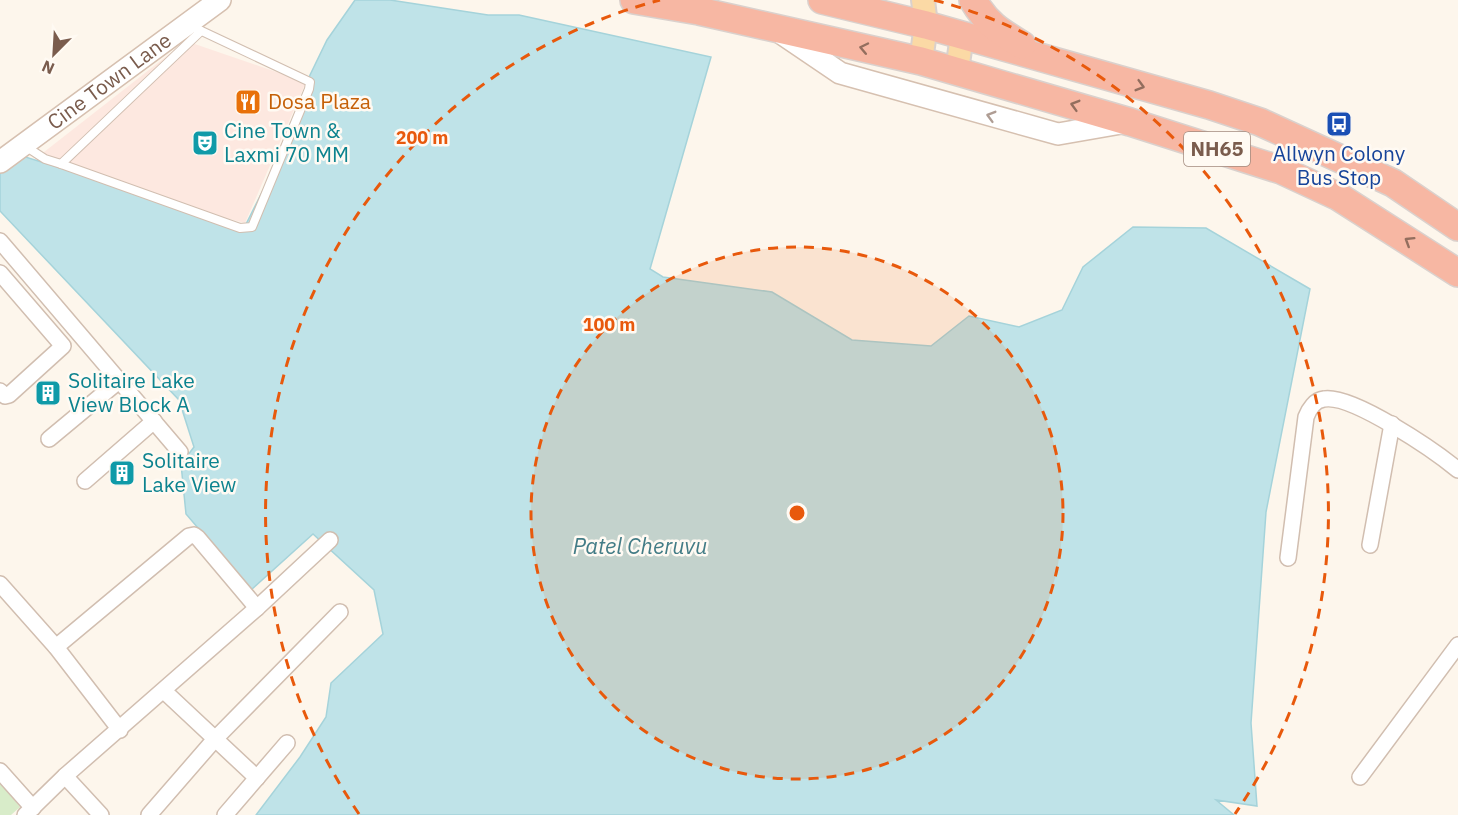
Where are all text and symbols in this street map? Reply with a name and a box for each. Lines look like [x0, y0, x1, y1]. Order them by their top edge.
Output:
north arrow [24, 24, 84, 84]
street label: Cine Town Lane [41, 26, 177, 135]
one-way arrow [859, 43, 869, 56]
text: N [39, 56, 57, 79]
one-way arrow [1134, 79, 1145, 91]
restaurant icon: Dosa Plaza [233, 87, 263, 117]
place label: Dosa Plaza [268, 87, 371, 115]
one-way arrow [1070, 100, 1081, 112]
bus stop icon: Allwyn Colony Bus Stop [1324, 109, 1354, 139]
one-way arrow [986, 111, 997, 123]
place label: Cine Town & Laxmi 70 MM [224, 116, 349, 168]
text: 200 m [396, 126, 448, 149]
theatre icon: Cine Town & Laxmi 70 MM [190, 128, 220, 158]
road number: NH65 [1184, 132, 1250, 166]
place label: Allwyn Colony Bus Stop [1273, 139, 1406, 191]
one-way arrow [1405, 237, 1416, 248]
text: 100 m [583, 313, 635, 336]
place label: Solitaire Lake View Block A [68, 366, 195, 418]
building icon: Solitaire Lake View Block A [33, 378, 63, 408]
place label: Solitaire Lake View [142, 446, 237, 498]
building icon: Solitaire Lake View [107, 458, 137, 488]
centre of rings [787, 503, 807, 523]
water label: Patel Cheruvu [573, 531, 707, 560]

